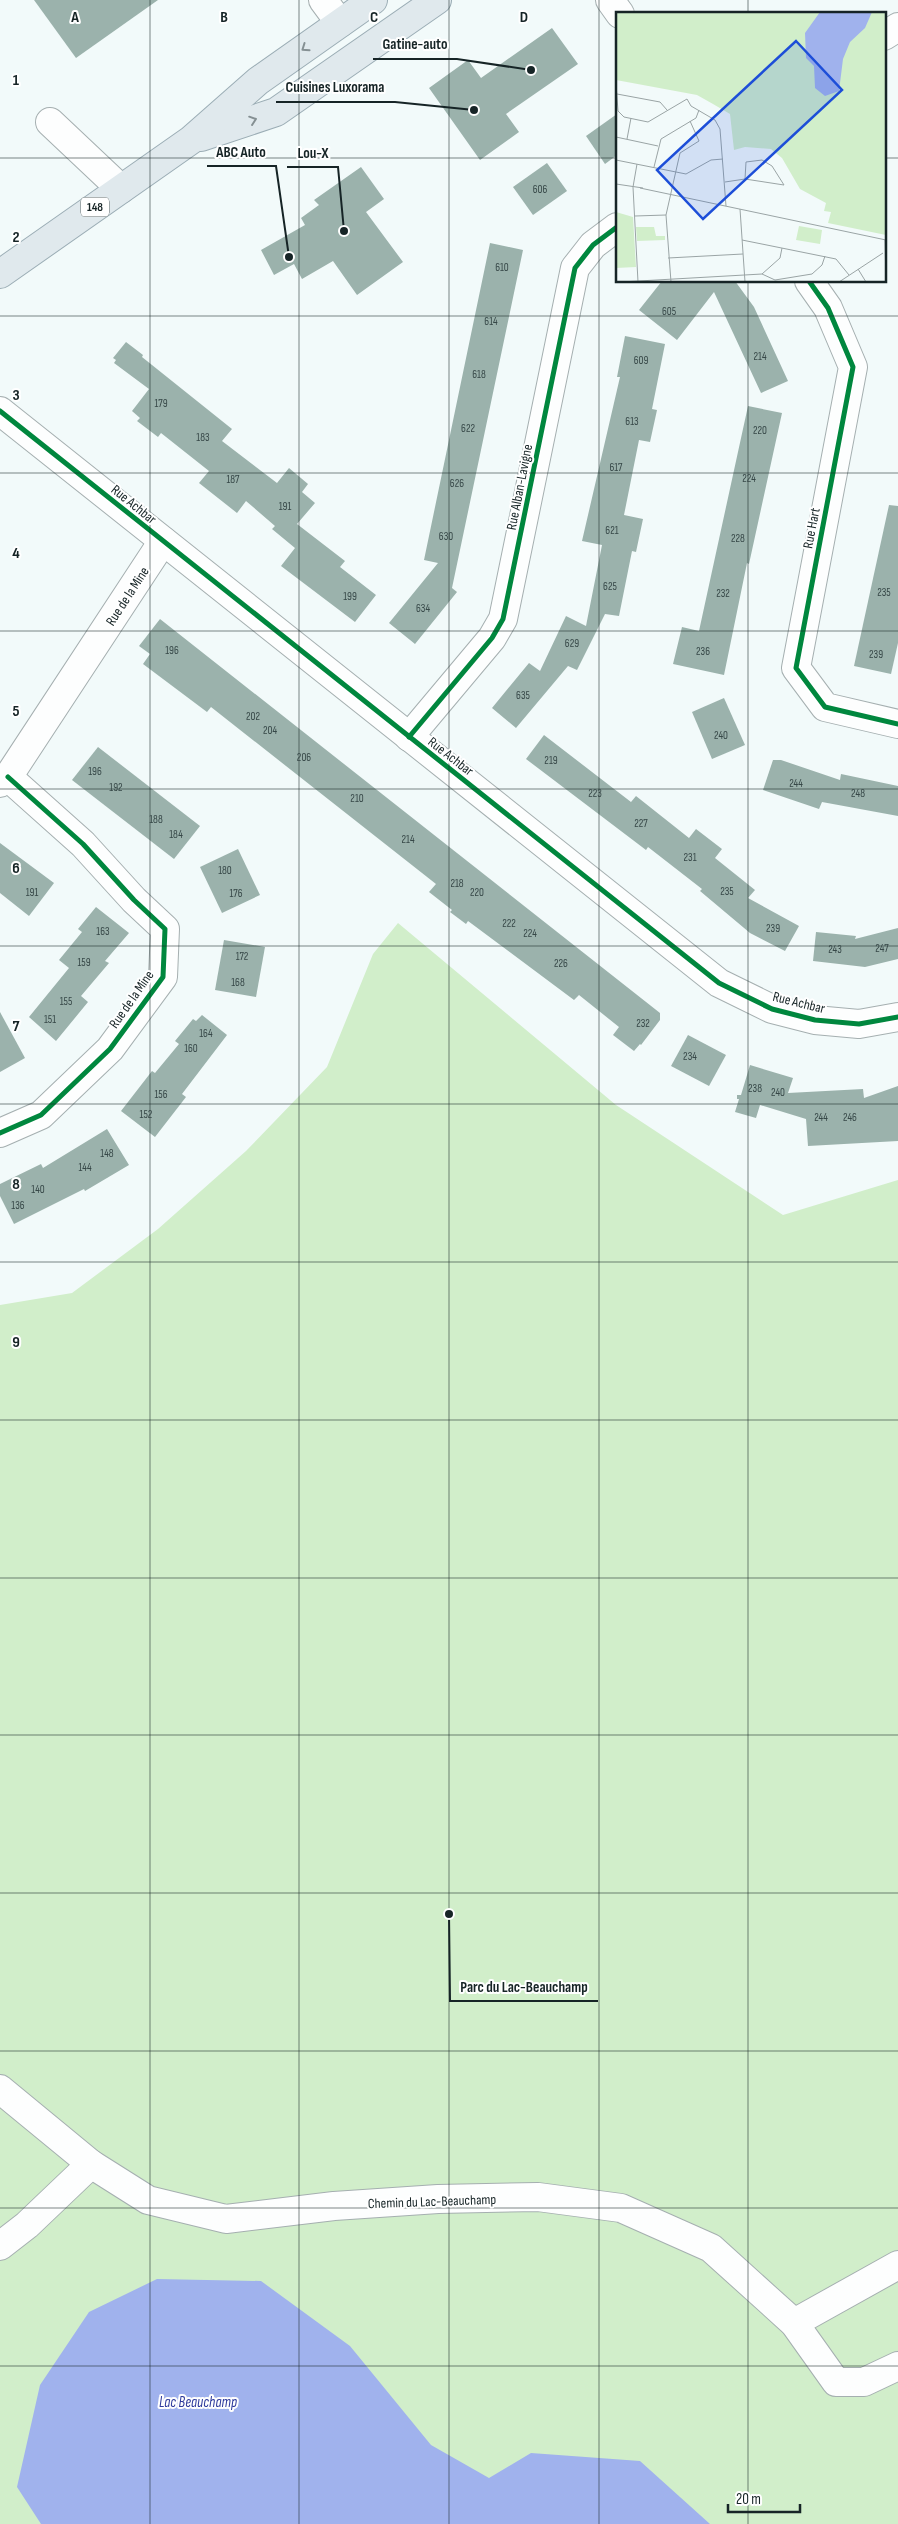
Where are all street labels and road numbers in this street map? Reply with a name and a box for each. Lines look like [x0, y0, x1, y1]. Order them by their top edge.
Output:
road number: 148 [81, 198, 109, 216]
street label: Rue Alban-Lavigne [503, 443, 536, 531]
street label: Rue Achbar [108, 481, 160, 528]
street label: Rue Hart [799, 506, 824, 550]
street label: Rue de la Mine [102, 564, 153, 629]
street label: Rue Achbar [425, 733, 477, 779]
street label: Rue de la Mine [105, 967, 157, 1031]
street label: Rue Achbar [771, 988, 827, 1017]
street label: Chemin du Lac-Beauchamp [368, 2191, 497, 2212]

